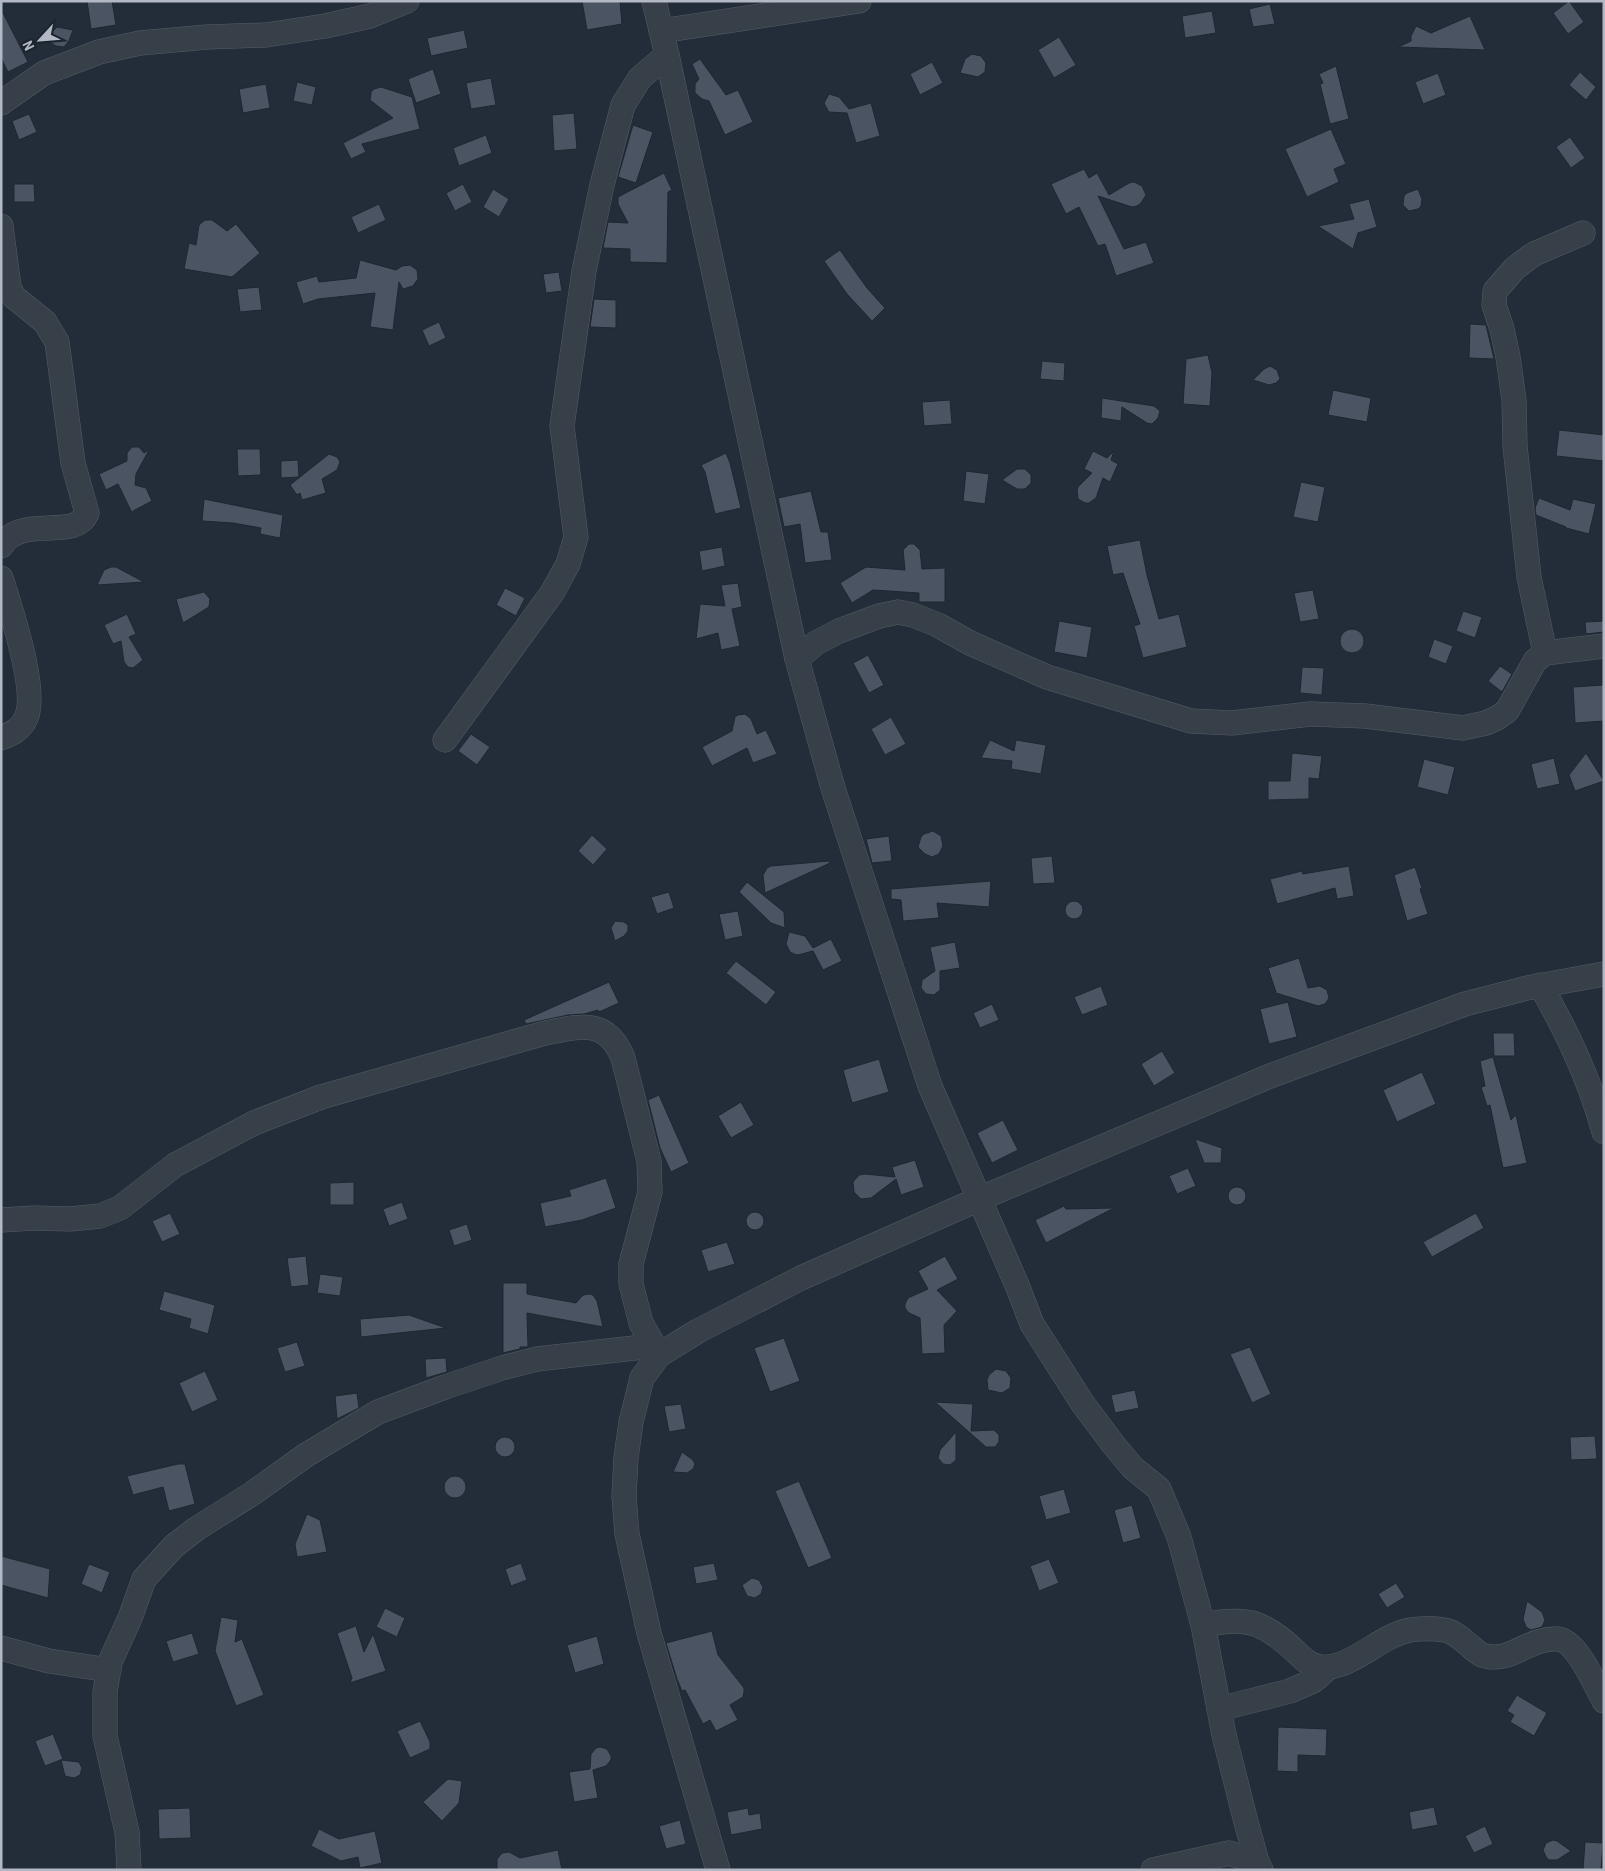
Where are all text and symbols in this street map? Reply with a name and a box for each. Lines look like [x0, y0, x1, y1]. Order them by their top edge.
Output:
north arrow [15, 15, 65, 65]
text: N [19, 38, 37, 53]

